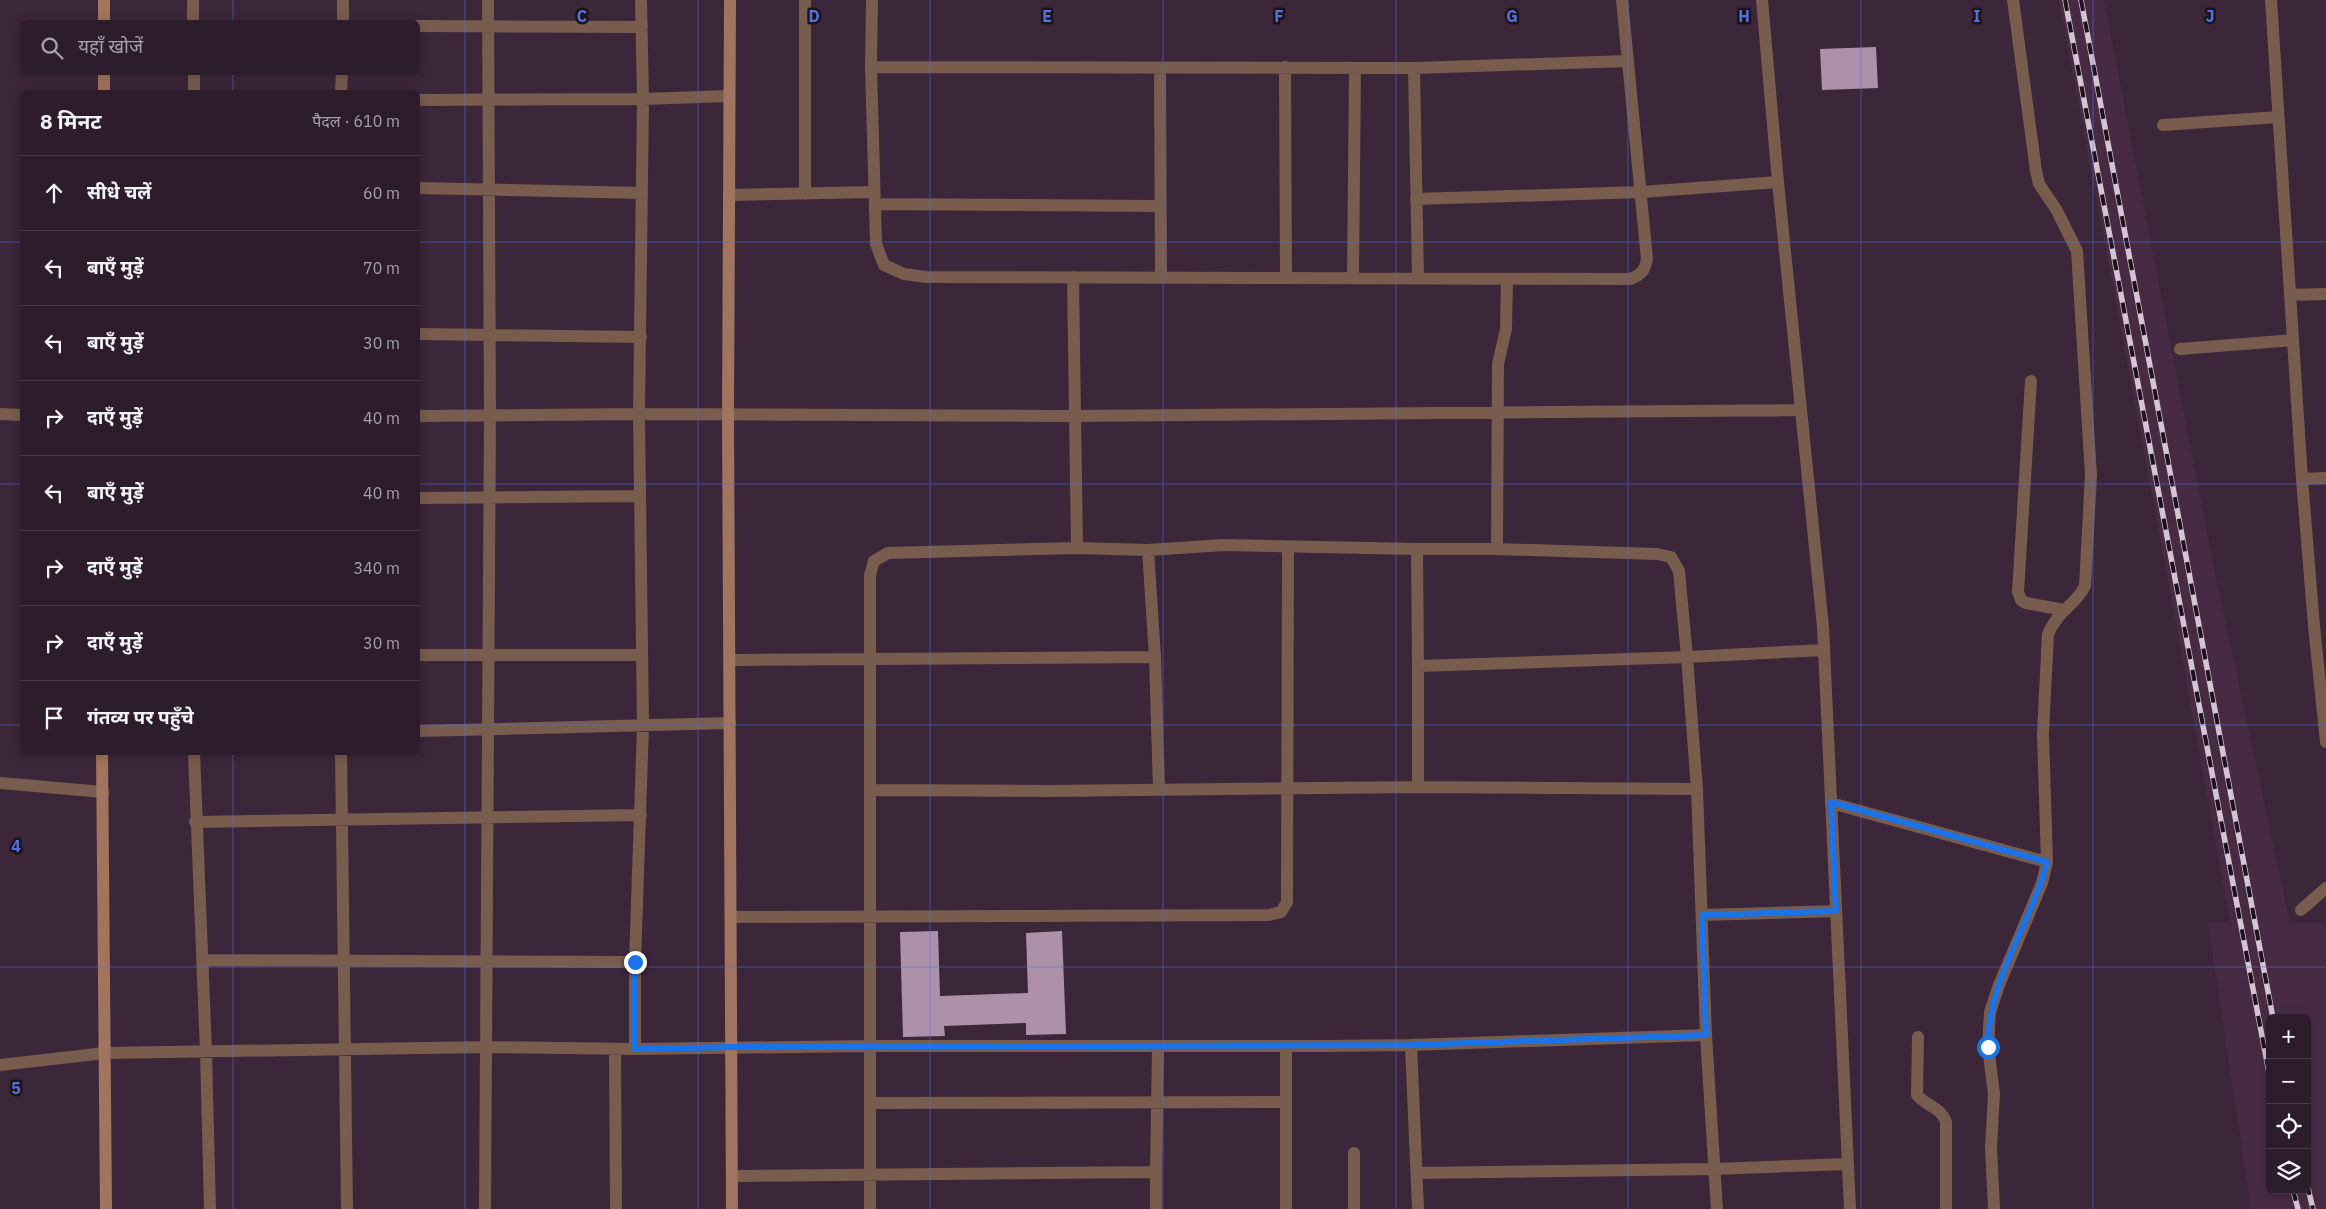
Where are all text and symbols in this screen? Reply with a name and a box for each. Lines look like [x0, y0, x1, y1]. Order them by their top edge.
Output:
text: C [577, 6, 587, 26]
text: D [808, 6, 820, 26]
text: E [1042, 6, 1052, 26]
text: F [1274, 6, 1284, 26]
text: G [1506, 6, 1518, 26]
text: H [1738, 6, 1750, 26]
text: I [1974, 6, 1981, 26]
text: J [2206, 6, 2214, 26]
search box [20, 20, 420, 75]
icon: search [38, 34, 66, 62]
text: यहाँ खोजें [78, 34, 143, 58]
text: 8 मिनट [40, 107, 102, 135]
text: पैदल · 610 m [312, 111, 400, 131]
icon: ahead [40, 179, 68, 207]
text: सीधे चलें [87, 180, 151, 204]
text: 60 m [363, 183, 400, 203]
icon: left [40, 254, 68, 282]
text: बाएँ मुड़ें [87, 255, 144, 279]
text: 70 m [363, 258, 400, 278]
icon: left [40, 329, 68, 357]
text: बाएँ मुड़ें [87, 330, 144, 354]
text: 30 m [363, 333, 400, 353]
icon: right [40, 404, 68, 432]
text: दाएँ मुड़ें [87, 405, 143, 429]
text: 40 m [363, 408, 400, 428]
icon: left [40, 479, 68, 507]
text: बाएँ मुड़ें [87, 480, 144, 504]
text: 40 m [363, 483, 400, 503]
icon: right [40, 554, 68, 582]
text: दाएँ मुड़ें [87, 555, 143, 579]
text: 340 m [353, 558, 400, 578]
icon: right [40, 629, 68, 657]
text: दाएँ मुड़ें [87, 630, 143, 654]
text: 30 m [363, 633, 400, 653]
icon: arrive [40, 704, 68, 732]
text: गंतव्य पर पहुँचे [87, 705, 194, 729]
text: 4 [11, 836, 21, 856]
route end [624, 951, 647, 974]
map controls [2266, 1014, 2311, 1194]
button: + [2266, 1014, 2311, 1059]
route start [1977, 1036, 2000, 1059]
button: − [2266, 1059, 2311, 1104]
text: 5 [11, 1078, 21, 1098]
button: locate [2266, 1104, 2311, 1149]
button: layers [2266, 1149, 2311, 1194]

